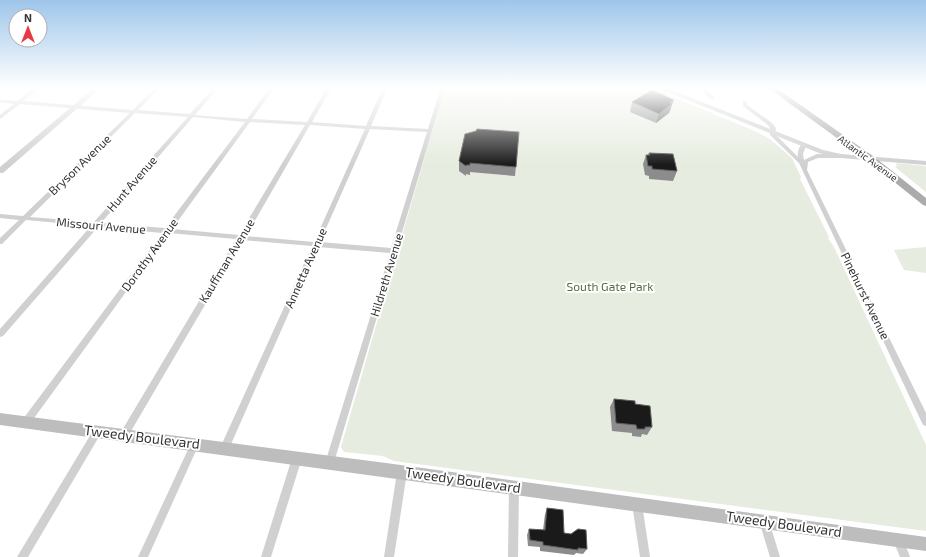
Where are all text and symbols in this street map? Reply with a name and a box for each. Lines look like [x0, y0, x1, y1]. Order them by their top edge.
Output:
north arrow [8, 8, 48, 48]
text: N [24, 11, 32, 24]
street label: Bryson Avenue [45, 131, 113, 197]
street label: Atlantic Avenue [836, 132, 900, 184]
street label: Hunt Avenue [103, 153, 159, 214]
street label: Missouri Avenue [56, 214, 146, 236]
street label: Dorothy Avenue [118, 215, 180, 294]
street label: Kauffman Avenue [195, 216, 257, 305]
street label: Annetta Avenue [281, 225, 329, 310]
street label: Hildreth Avenue [367, 231, 405, 318]
street label: Pinehurst Avenue [839, 250, 893, 341]
park label: South Gate Park [567, 279, 653, 293]
street label: Tweedy Boulevard [83, 421, 201, 452]
street label: Tweedy Boulevard [404, 463, 522, 496]
street label: Tweedy Boulevard [725, 507, 843, 540]

